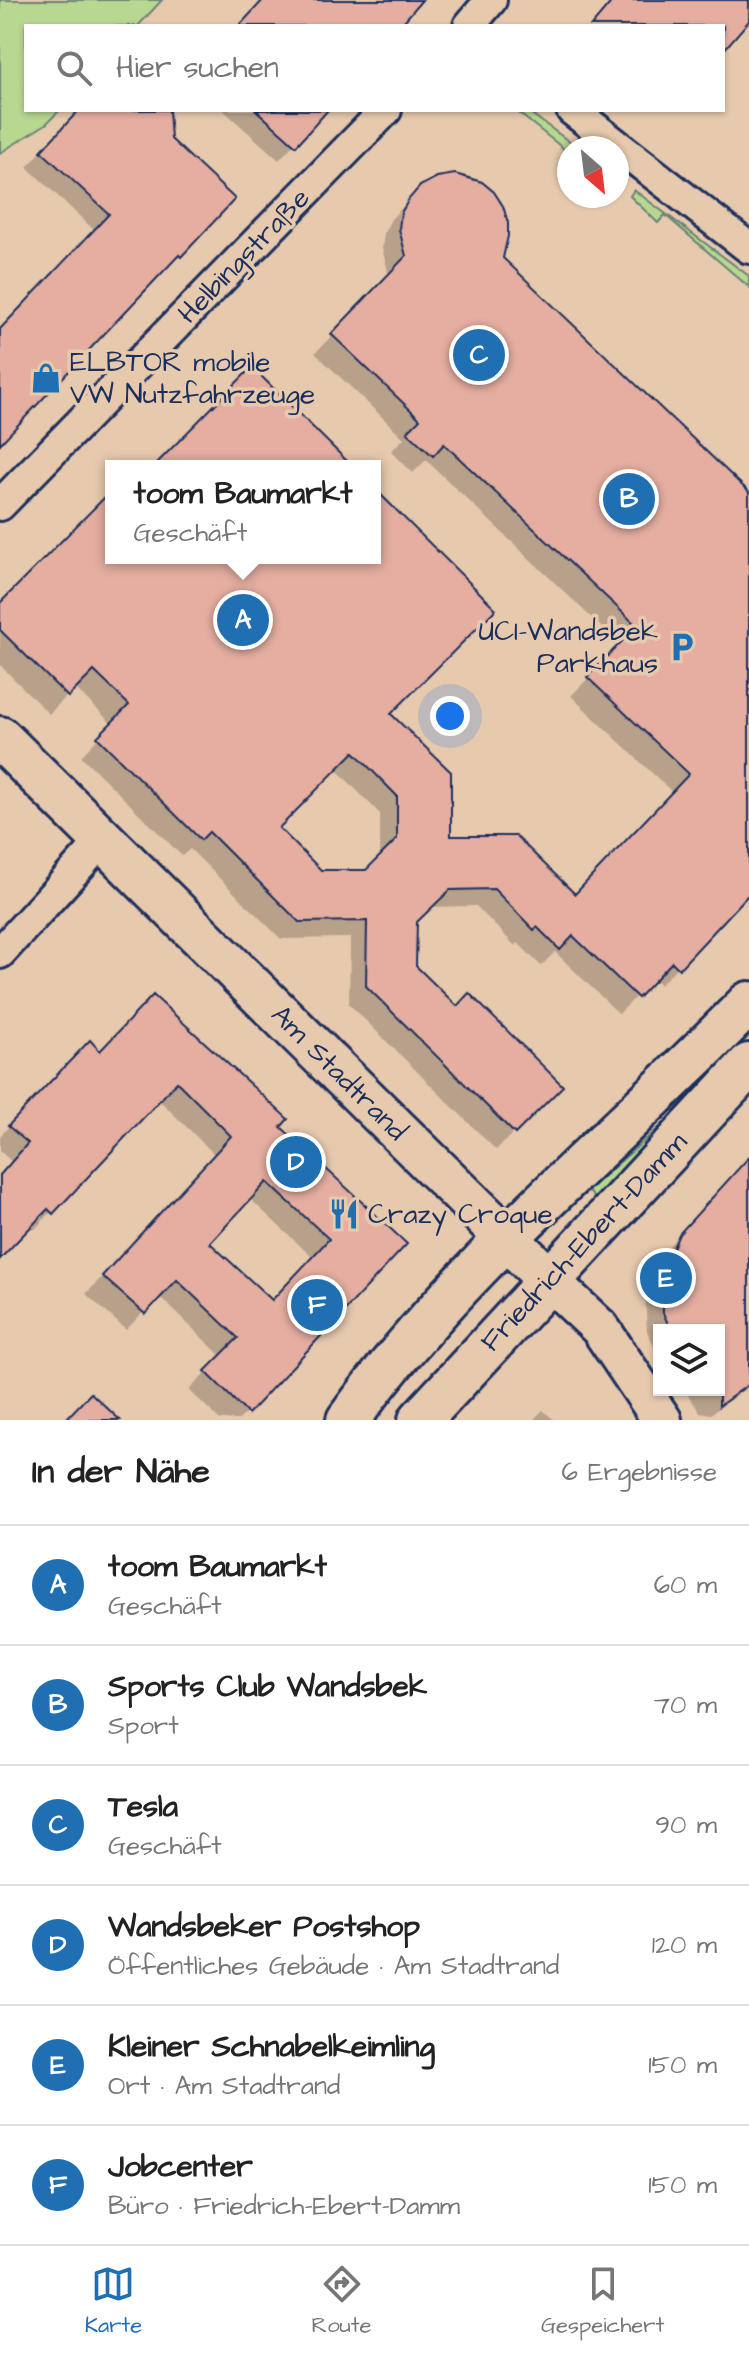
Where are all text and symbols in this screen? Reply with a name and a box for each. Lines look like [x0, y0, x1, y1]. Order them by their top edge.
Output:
search box [24, 24, 725, 112]
icon: search [52, 46, 96, 90]
text: Hier suchen [116, 47, 279, 89]
north arrow [557, 136, 629, 208]
street label: Helbingstraße [169, 180, 320, 333]
pin: C [453, 325, 505, 385]
place label: ELBTOR mobile VW Nutzfahrzeuge [70, 343, 315, 415]
shop icon: ELBTOR mobile VW Nutzfahrzeuge [29, 361, 63, 395]
popup [105, 460, 381, 564]
pin: B [603, 469, 655, 529]
text: toom Baumarkt [134, 473, 352, 515]
text: Geschäft [134, 515, 247, 551]
pin: A [217, 590, 269, 650]
place label: UCI-Wandsbek Parkhaus [478, 612, 658, 683]
parking icon: UCI-Wandsbek Parkhaus [665, 630, 699, 664]
your location [430, 696, 470, 736]
street label: Am Stadtrand [262, 996, 416, 1150]
street label: Friedrich-Ebert-Damm [474, 1125, 694, 1359]
pin: D [270, 1132, 322, 1192]
place label: Crazy Croque [368, 1195, 553, 1236]
restaurant icon: Crazy Croque [327, 1197, 361, 1231]
pin: E [640, 1248, 692, 1308]
pin: F [291, 1275, 343, 1335]
map controls [653, 1324, 725, 1396]
button: layers [653, 1324, 725, 1396]
text: In der Nähe [32, 1448, 210, 1496]
text: 6 Ergebnisse [561, 1454, 717, 1490]
text: toom Baumarkt [108, 1546, 327, 1588]
text: A [50, 1567, 66, 1603]
text: 60 m [654, 1567, 717, 1603]
text: Geschäft [108, 1588, 222, 1624]
text: Sports Club Wandsbek [108, 1666, 427, 1708]
text: B [49, 1687, 67, 1723]
text: 70 m [654, 1687, 717, 1723]
text: Sport [108, 1708, 179, 1744]
text: Tesla [108, 1786, 178, 1828]
text: C [49, 1807, 67, 1843]
text: 90 m [655, 1807, 717, 1843]
text: Geschäft [108, 1828, 222, 1864]
text: Wandsbeker Postshop [108, 1906, 420, 1948]
text: D [50, 1927, 66, 1963]
text: 120 m [652, 1927, 717, 1963]
text: Öffentliches Gebäude · Am Stadtrand [108, 1948, 559, 1984]
text: Kleiner Schnabelkeimling [108, 2026, 435, 2068]
text: E [50, 2047, 66, 2083]
text: 150 m [648, 2047, 717, 2083]
text: Ort · Am Stadtrand [108, 2068, 340, 2104]
text: Jobcenter [108, 2146, 253, 2188]
text: F [49, 2167, 67, 2203]
text: 150 m [648, 2167, 717, 2203]
text: Büro · Friedrich-Ebert-Damm [108, 2188, 460, 2224]
tab: Karte [85, 2262, 142, 2341]
tab: Route [311, 2262, 372, 2341]
tab: Gespeichert [541, 2262, 664, 2341]

